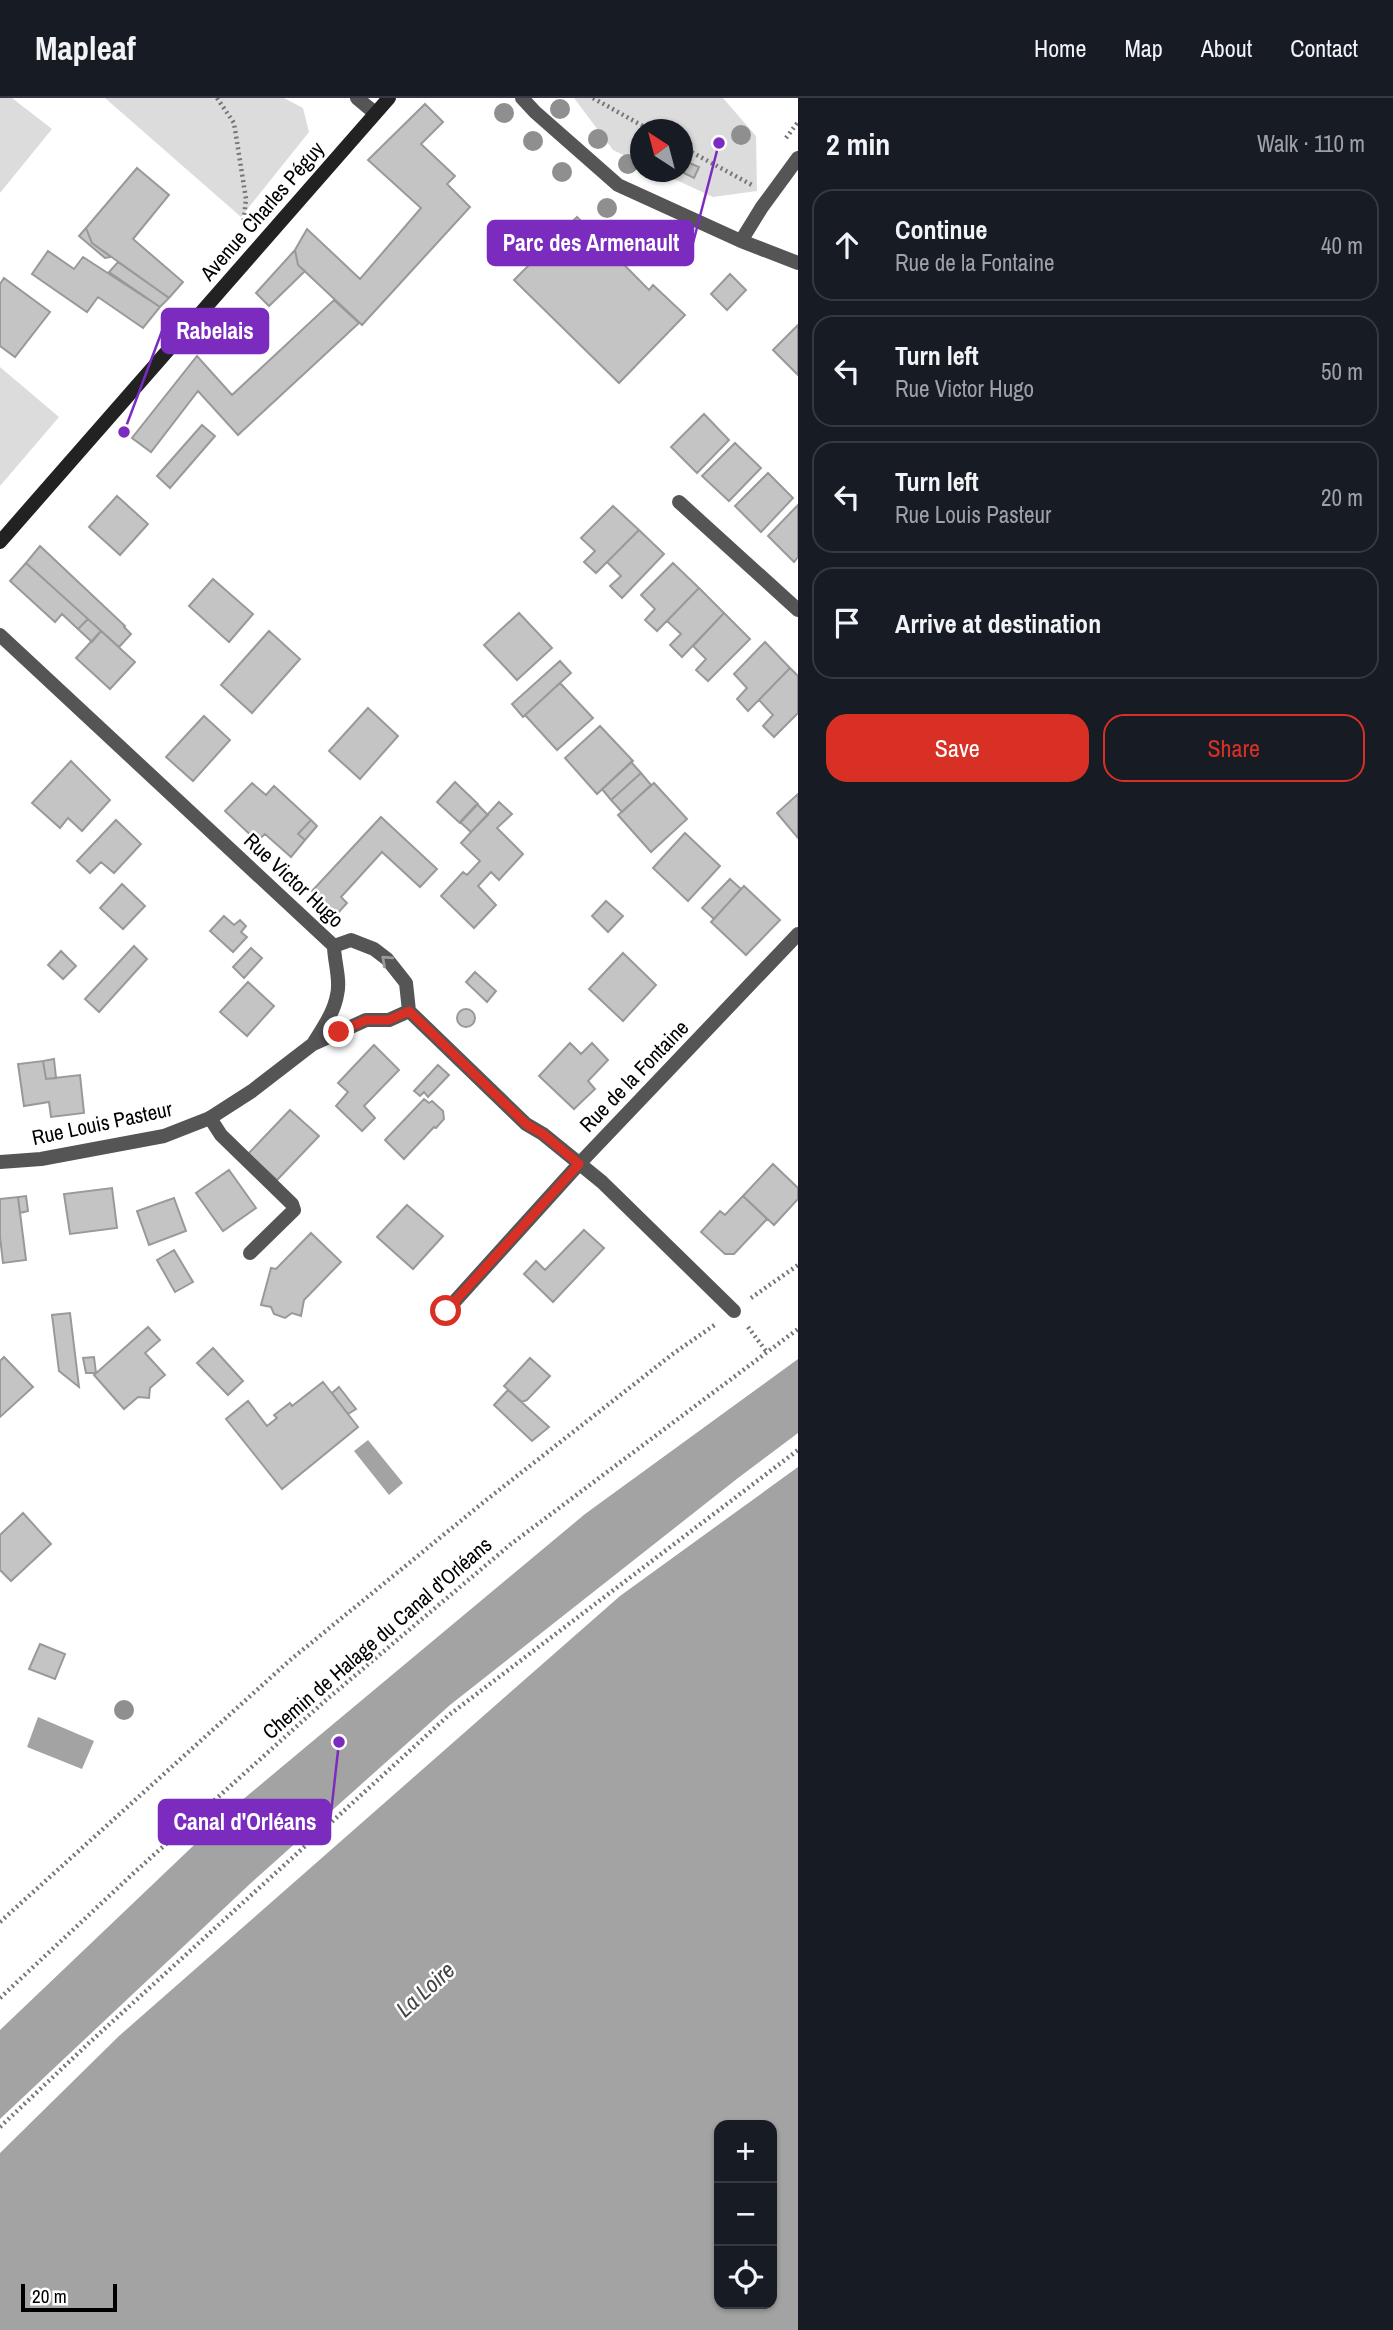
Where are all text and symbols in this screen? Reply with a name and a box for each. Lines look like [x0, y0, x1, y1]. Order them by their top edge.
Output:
text: Mapleaf [35, 26, 136, 70]
text: Home [1034, 32, 1086, 64]
text: Map [1124, 32, 1163, 64]
text: About [1201, 32, 1252, 64]
text: Contact [1290, 32, 1358, 64]
north arrow [630, 119, 693, 182]
text: 2 min [826, 124, 890, 164]
text: Walk · 110 m [1257, 128, 1365, 159]
street label: Avenue Charles Péguy [193, 135, 331, 288]
text: Continue [895, 212, 987, 247]
callout: Parc des Armenault [488, 221, 693, 265]
icon: ahead [828, 226, 866, 264]
text: Parc des Armenault [503, 227, 679, 258]
text: 40 m [1321, 230, 1363, 261]
text: Rue de la Fontaine [895, 247, 1055, 278]
callout: Rabelais [162, 309, 268, 353]
text: Rabelais [176, 315, 254, 346]
text: Turn left [895, 338, 979, 373]
icon: left [828, 352, 866, 390]
text: 50 m [1321, 356, 1363, 387]
text: Rue Victor Hugo [895, 373, 1034, 404]
text: Turn left [895, 464, 979, 499]
icon: left [828, 478, 866, 516]
text: 20 m [1321, 482, 1363, 513]
text: Rue Louis Pasteur [895, 499, 1051, 530]
icon: arrive [828, 604, 866, 642]
text: Arrive at destination [895, 606, 1101, 641]
button: Save [826, 714, 1089, 782]
button: Share [1103, 714, 1365, 782]
street label: Rue Victor Hugo [238, 826, 350, 934]
one-way arrow [381, 955, 394, 968]
street label: Rue de la Fontaine [573, 1014, 695, 1138]
route end [323, 1016, 354, 1047]
street label: Rue Louis Pasteur [29, 1094, 175, 1152]
route start [430, 1295, 461, 1326]
street label: Chemin de Halage du Canal d'Orléans [256, 1530, 498, 1746]
callout: Canal d'Orléans [159, 1800, 330, 1844]
text: Canal d'Orléans [174, 1806, 316, 1837]
water label: La Loire [389, 1954, 461, 2024]
map controls [714, 2120, 777, 2309]
button: + [714, 2120, 777, 2183]
button: − [714, 2183, 777, 2246]
button: locate [714, 2246, 777, 2309]
scale bar [21, 2281, 117, 2313]
text: 20 m [32, 2283, 67, 2309]

